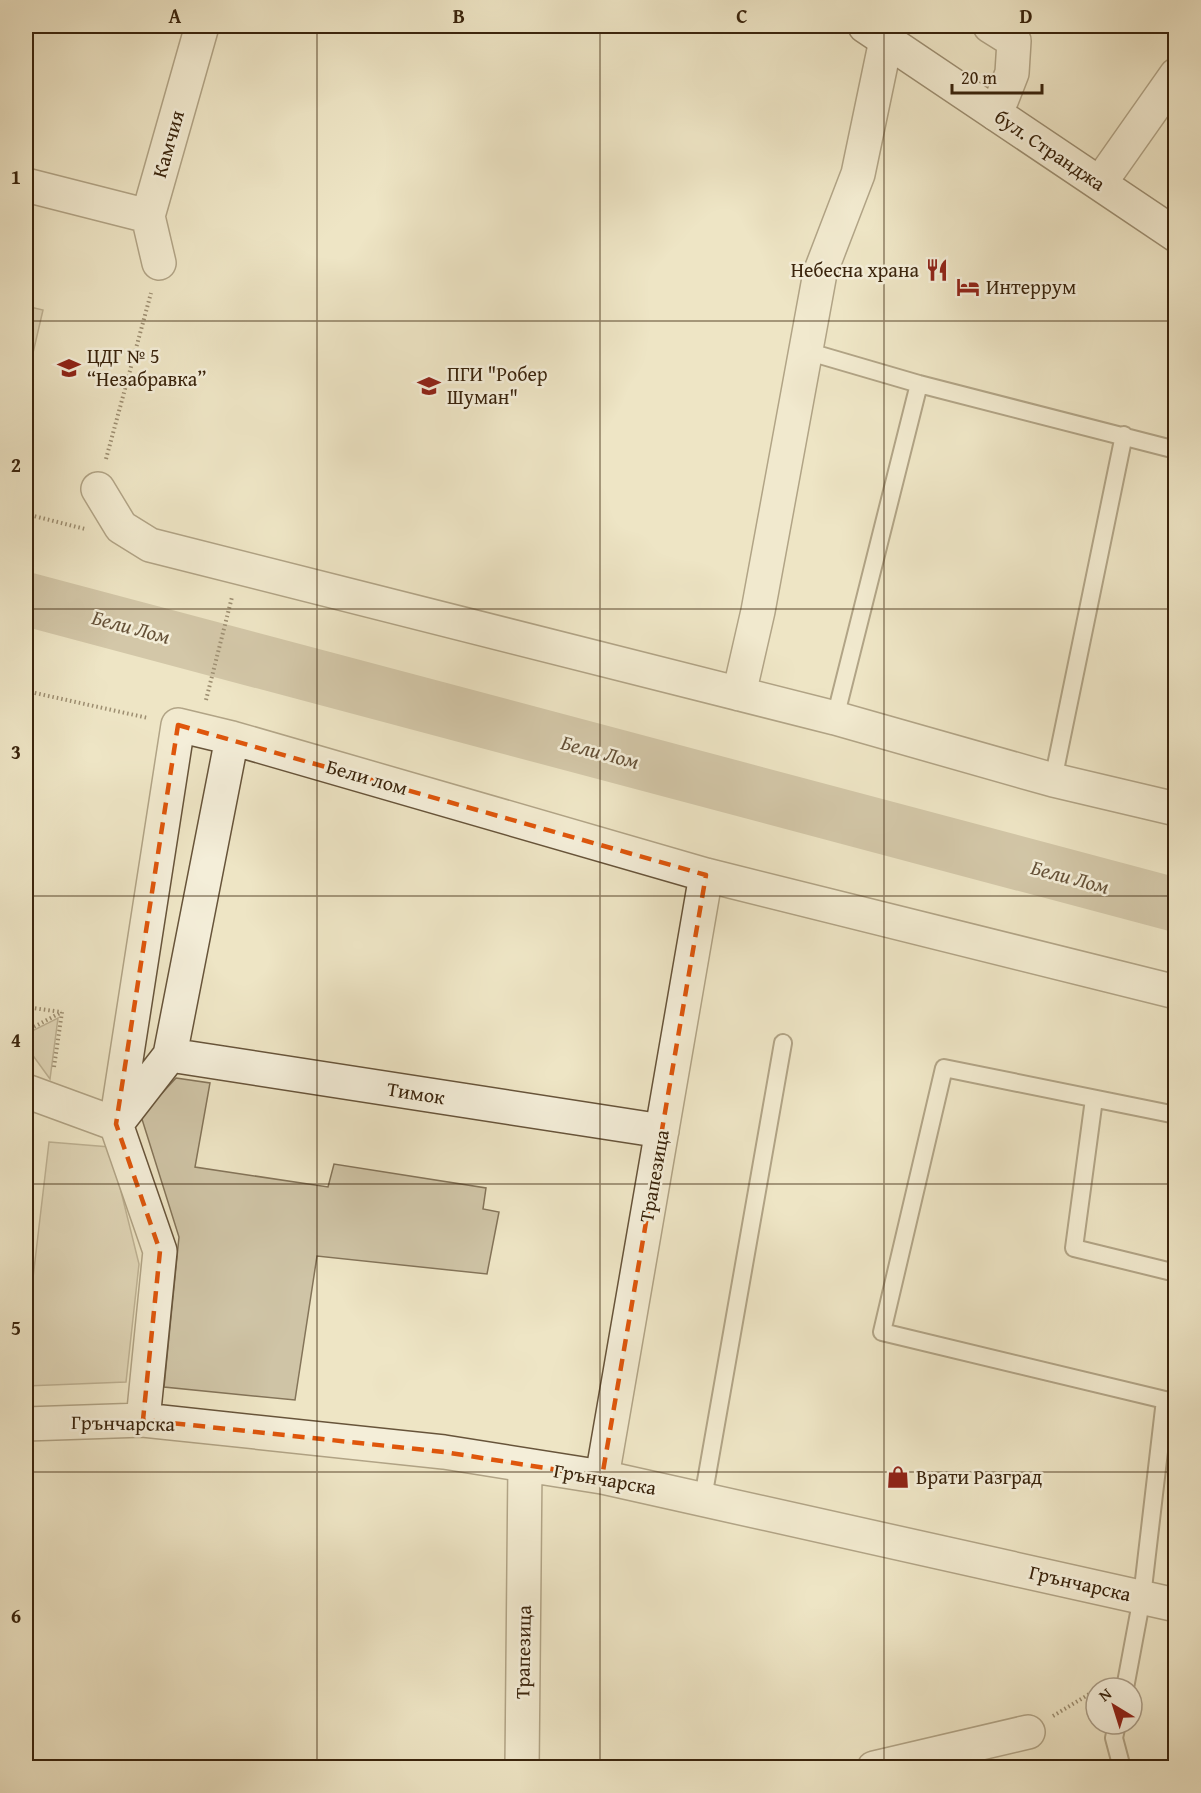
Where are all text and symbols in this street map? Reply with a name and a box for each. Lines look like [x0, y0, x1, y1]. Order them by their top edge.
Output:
text: A [169, 1, 182, 30]
text: B [453, 1, 465, 30]
text: C [736, 1, 748, 30]
text: D [1019, 1, 1033, 30]
scale bar [952, 57, 1042, 95]
text: 20 m [961, 64, 997, 91]
street label: бул. Странджа [989, 102, 1112, 198]
street label: Камчия [144, 107, 191, 181]
text: 1 [11, 162, 21, 191]
place label: Небесна храна [791, 255, 919, 284]
restaurant icon: Небесна храна [924, 257, 950, 283]
place label: Интеррум [986, 272, 1076, 301]
hotel icon: Интеррум [955, 274, 981, 300]
place label: ЦДГ № 5 “Незабравка” [87, 341, 206, 393]
school or university icon: ЦДГ № 5 “Незабравка” [56, 355, 82, 381]
place label: ПГИ "Робер Шуман" [447, 359, 548, 411]
school or university icon: ПГИ "Робер Шуман" [416, 373, 442, 399]
text: 2 [11, 450, 21, 479]
water label: Бели Лом [89, 601, 174, 652]
water label: Бели Лом [558, 726, 643, 777]
text: 3 [11, 737, 21, 766]
street label: Бели лом [323, 751, 411, 802]
water label: Бели Лом [1028, 851, 1113, 902]
text: 4 [11, 1025, 21, 1054]
street label: Тимок [385, 1074, 448, 1111]
street label: Трапезица [631, 1127, 676, 1225]
text: 5 [11, 1313, 21, 1342]
street label: Грънчарска [71, 1407, 176, 1438]
street label: Грънчарска [552, 1455, 659, 1502]
place label: Врати Разград [916, 1462, 1042, 1491]
shop icon: Врати Разград [885, 1464, 911, 1490]
street label: Грънчарска [1026, 1557, 1134, 1608]
text: 6 [11, 1601, 21, 1630]
street label: Трапезица [507, 1604, 538, 1699]
north arrow [1084, 1676, 1144, 1736]
text: N [1093, 1681, 1117, 1707]

